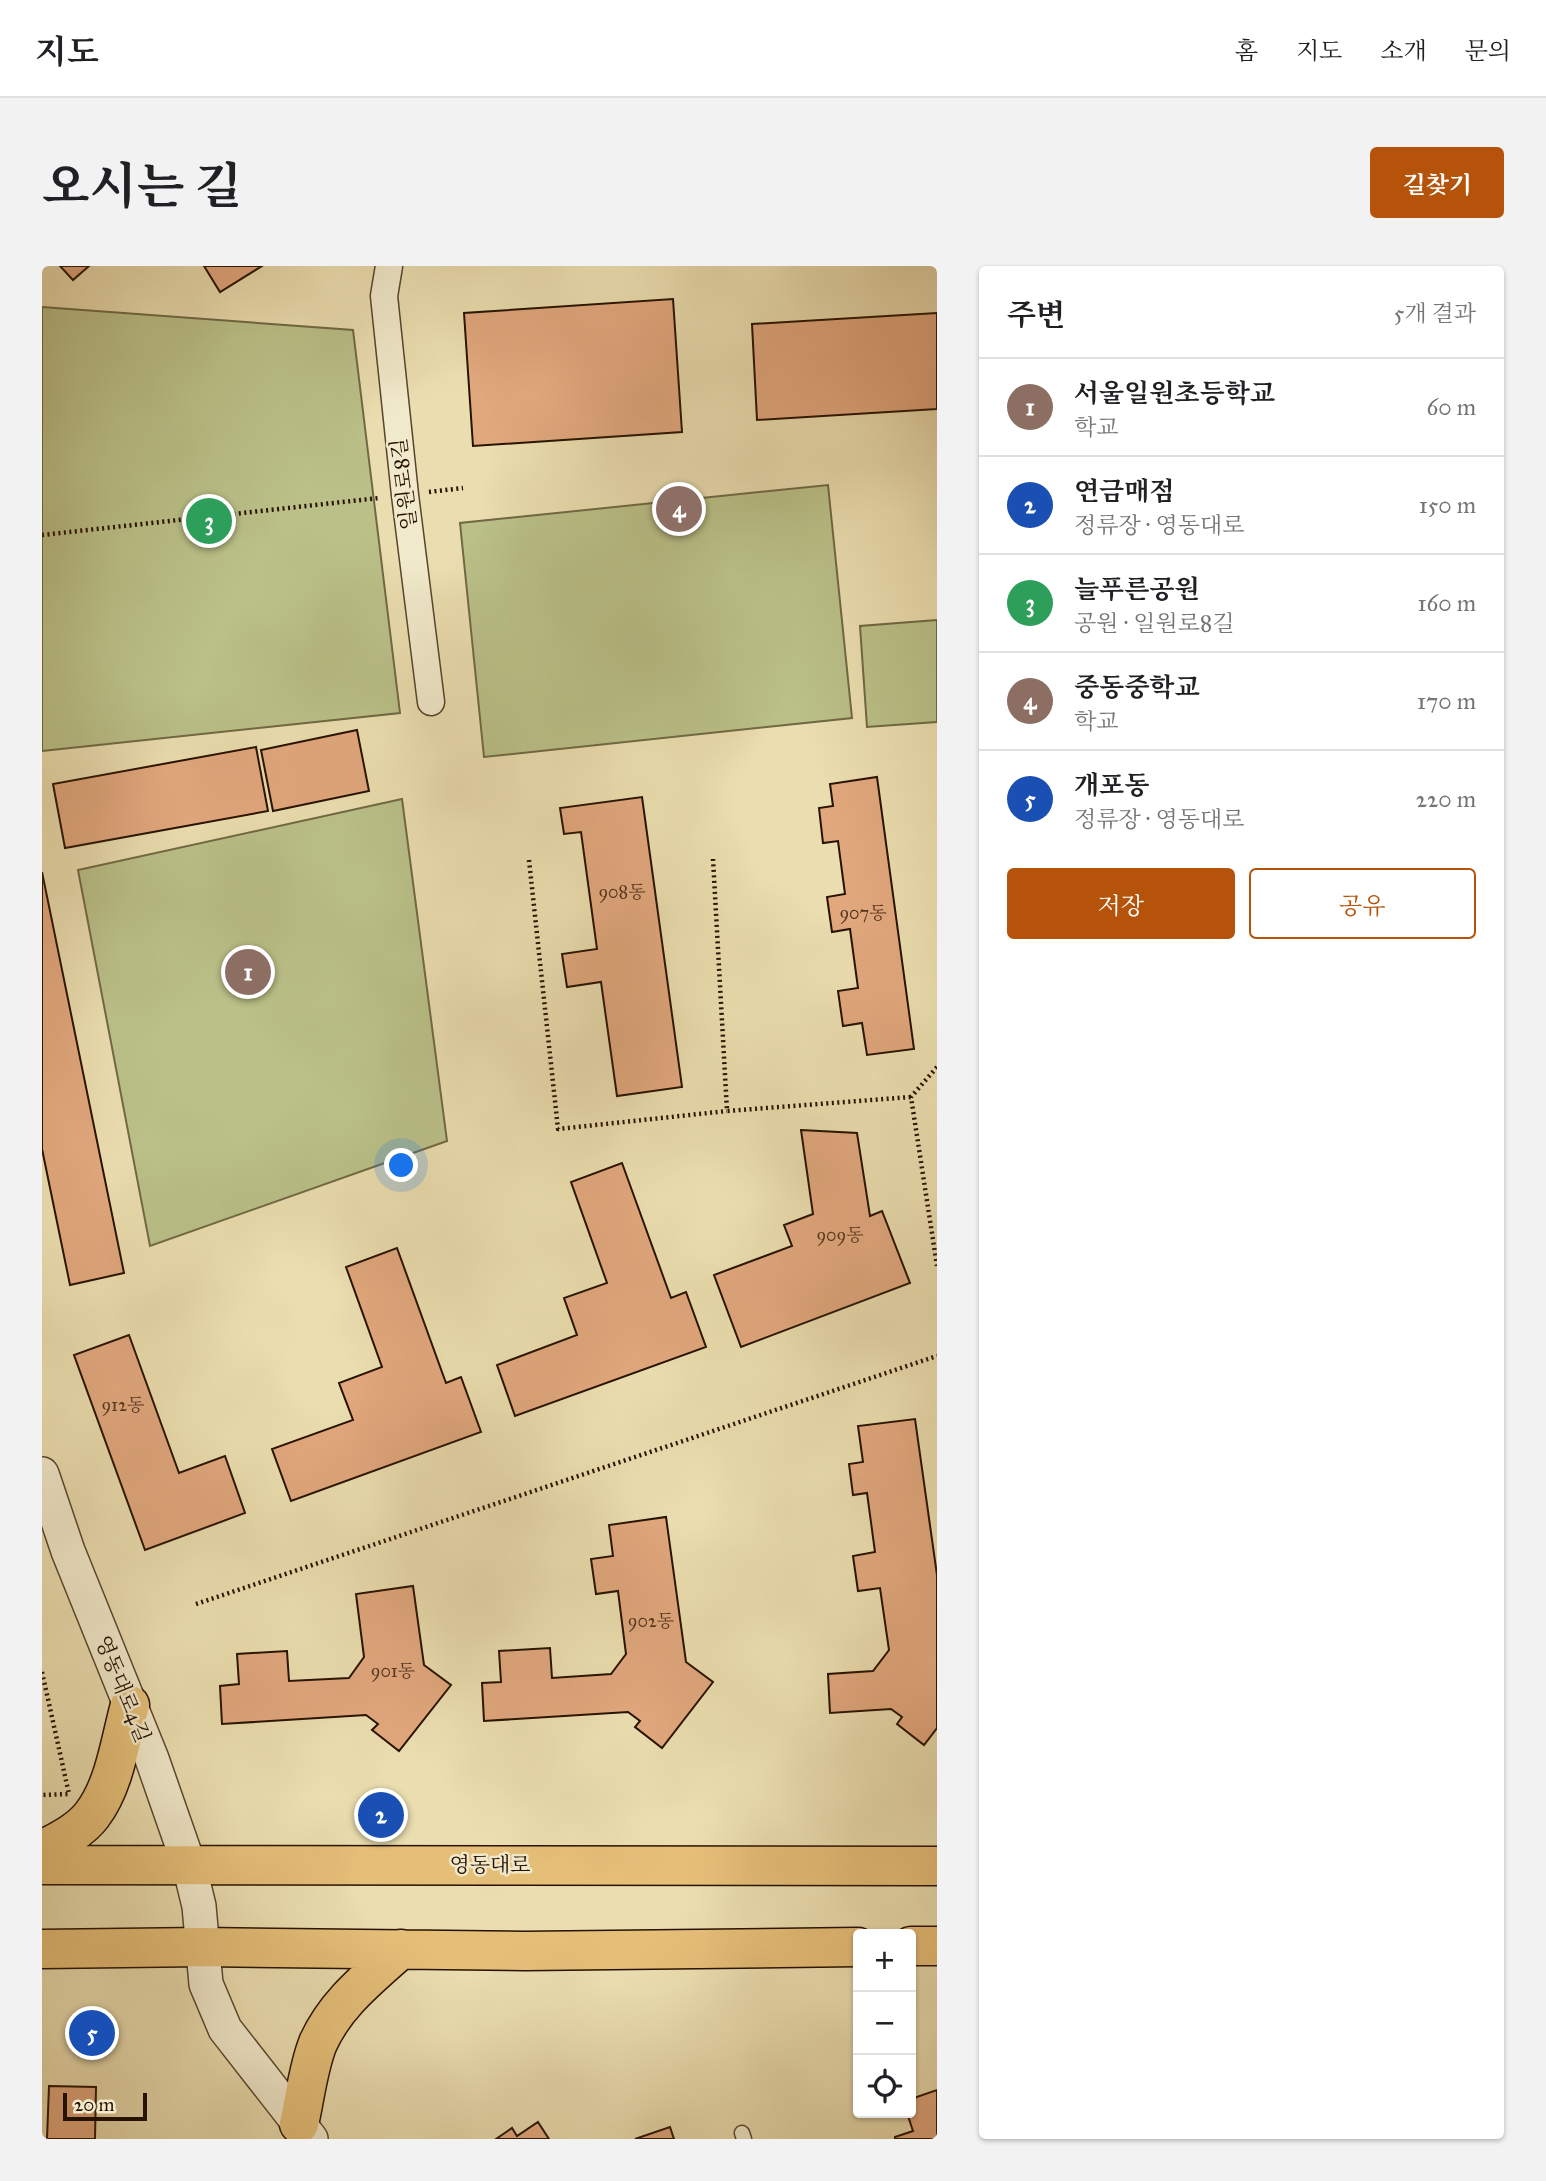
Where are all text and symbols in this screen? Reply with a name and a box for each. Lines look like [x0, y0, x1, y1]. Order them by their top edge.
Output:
text: 지도 [35, 32, 99, 72]
text: 홈 [1235, 36, 1258, 66]
text: 지도 [1296, 36, 1342, 66]
text: 소개 [1380, 36, 1427, 66]
text: 문의 [1465, 36, 1511, 66]
button: 길찾기 [1370, 147, 1504, 218]
text: 오시는 길 [42, 157, 242, 216]
text: 주변 [1007, 297, 1065, 333]
text: 5개 결과 [1394, 299, 1476, 327]
text: 서울일원초등학교 [1074, 377, 1275, 409]
text: 1 [1025, 393, 1035, 421]
text: 60 m [1427, 393, 1476, 421]
text: 학교 [1074, 413, 1118, 441]
street label: 일원로8길 [385, 437, 423, 531]
text: 연금매점 [1074, 475, 1174, 507]
pin: 4 [656, 483, 702, 535]
text: 2 [1024, 491, 1036, 519]
text: 150 m [1419, 491, 1476, 519]
pin: 3 [186, 495, 232, 547]
text: 정류장 · 영동대로 [1074, 511, 1244, 539]
text: 늘푸른공원 [1074, 573, 1200, 605]
text: 3 [1025, 589, 1035, 617]
text: 160 m [1418, 589, 1476, 617]
text: 공원 · 일원로8길 [1074, 609, 1234, 637]
text: 중동중학교 [1074, 671, 1200, 703]
text: 4 [1024, 687, 1036, 715]
text: 170 m [1417, 687, 1476, 715]
text: 학교 [1074, 707, 1118, 735]
text: 개포동 [1074, 769, 1149, 801]
text: 5 [1025, 785, 1035, 813]
text: 220 m [1416, 785, 1476, 813]
text: 정류장 · 영동대로 [1074, 805, 1244, 833]
button: 저장 [1007, 868, 1235, 939]
button: 공유 [1249, 868, 1476, 939]
house number: 908동 [598, 881, 646, 903]
house number: 907동 [839, 902, 887, 924]
pin: 1 [225, 946, 271, 998]
your location [384, 1148, 418, 1182]
house number: 909동 [816, 1224, 864, 1246]
house number: 912동 [102, 1394, 144, 1416]
house number: 902동 [628, 1610, 674, 1632]
street label: 영동대로4길 [90, 1632, 156, 1746]
house number: 901동 [371, 1660, 415, 1682]
pin: 2 [358, 1789, 404, 1841]
street label: 영동대로 [449, 1852, 531, 1878]
map controls [853, 1929, 916, 2118]
button: + [853, 1929, 916, 1992]
button: − [853, 1992, 916, 2055]
pin: 5 [69, 2007, 115, 2059]
button: locate [853, 2055, 916, 2118]
scale bar [63, 2090, 147, 2122]
text: 20 m [74, 2093, 115, 2116]

